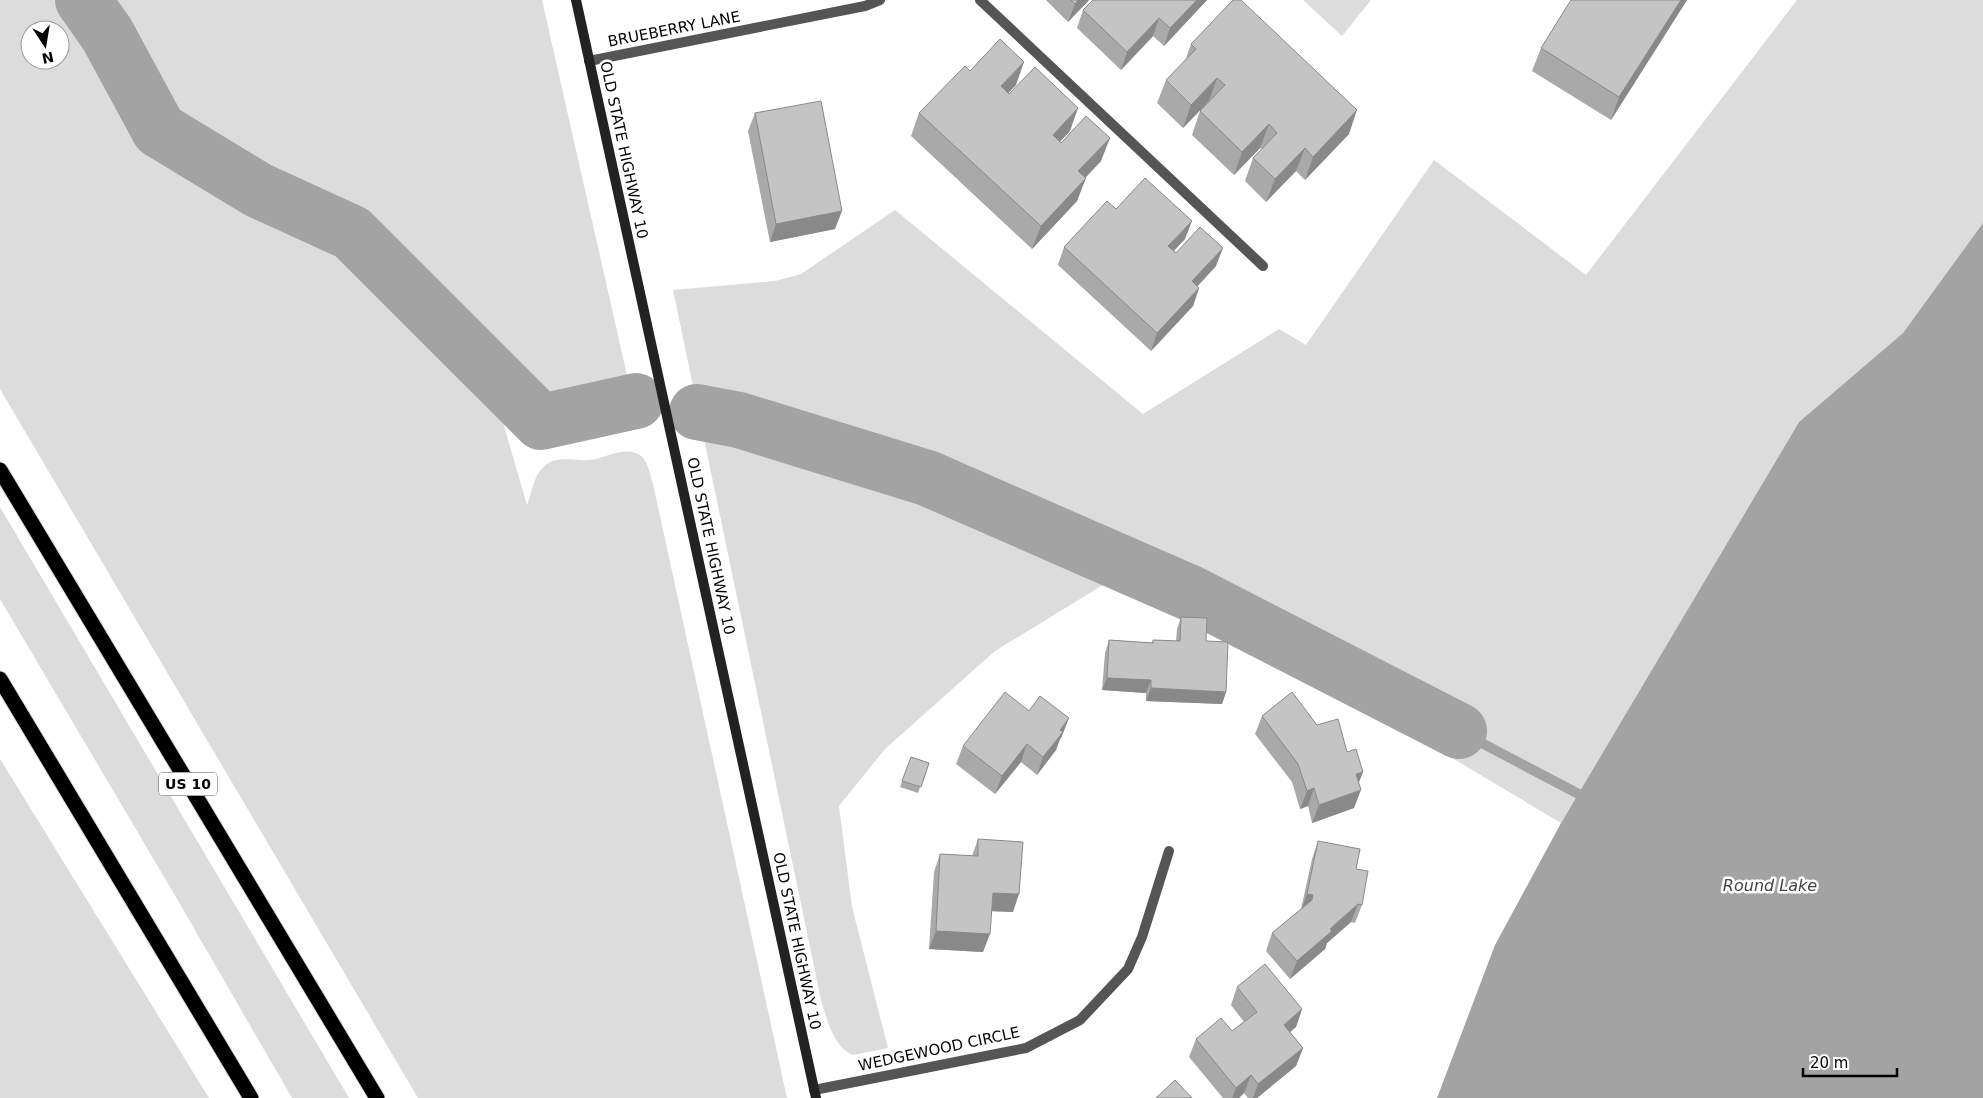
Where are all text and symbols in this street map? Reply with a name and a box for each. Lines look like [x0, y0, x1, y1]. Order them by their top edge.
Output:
street label: BRUEBERRY LANE [606, 7, 742, 51]
north arrow [20, 20, 70, 70]
text: N [40, 49, 55, 67]
street label: OLD STATE HIGHWAY 10 [596, 59, 652, 241]
street label: OLD STATE HIGHWAY 10 [683, 455, 739, 637]
road number: US 10 [159, 772, 217, 796]
street label: OLD STATE HIGHWAY 10 [769, 850, 825, 1032]
water label: Round Lake [1723, 876, 1817, 895]
street label: WEDGEWOOD CIRCLE [857, 1023, 1021, 1075]
scale bar [1803, 1046, 1897, 1078]
text: 20 m [1810, 1054, 1848, 1072]

